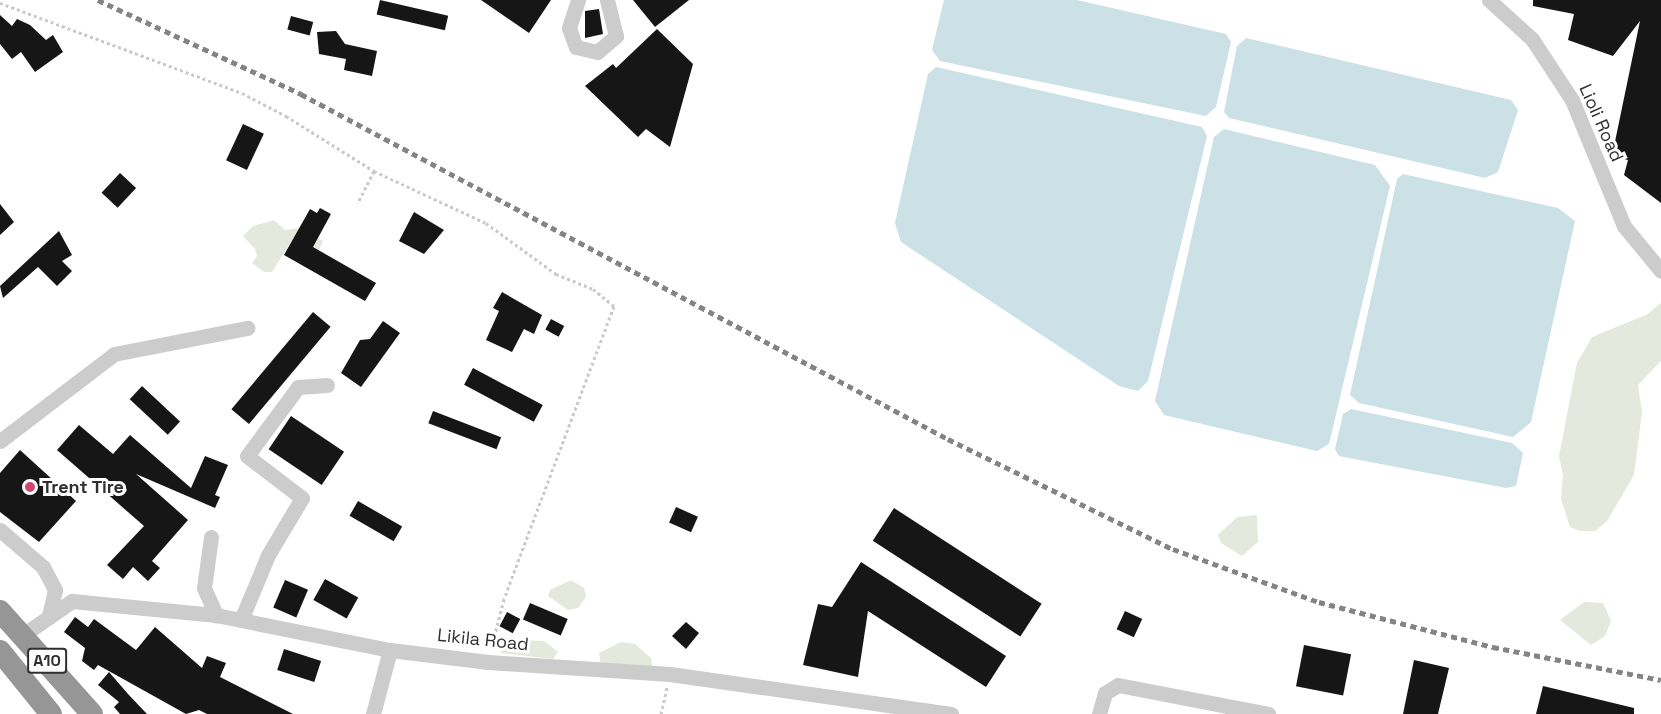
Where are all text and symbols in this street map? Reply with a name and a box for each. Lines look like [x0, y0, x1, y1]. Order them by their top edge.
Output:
street label: Lioli Road [1574, 81, 1628, 165]
place label: Trent Tire [42, 476, 125, 498]
marker: Trent Tire [23, 480, 37, 494]
street label: Likila Road [436, 624, 530, 656]
road number: A10 [26, 648, 68, 674]

